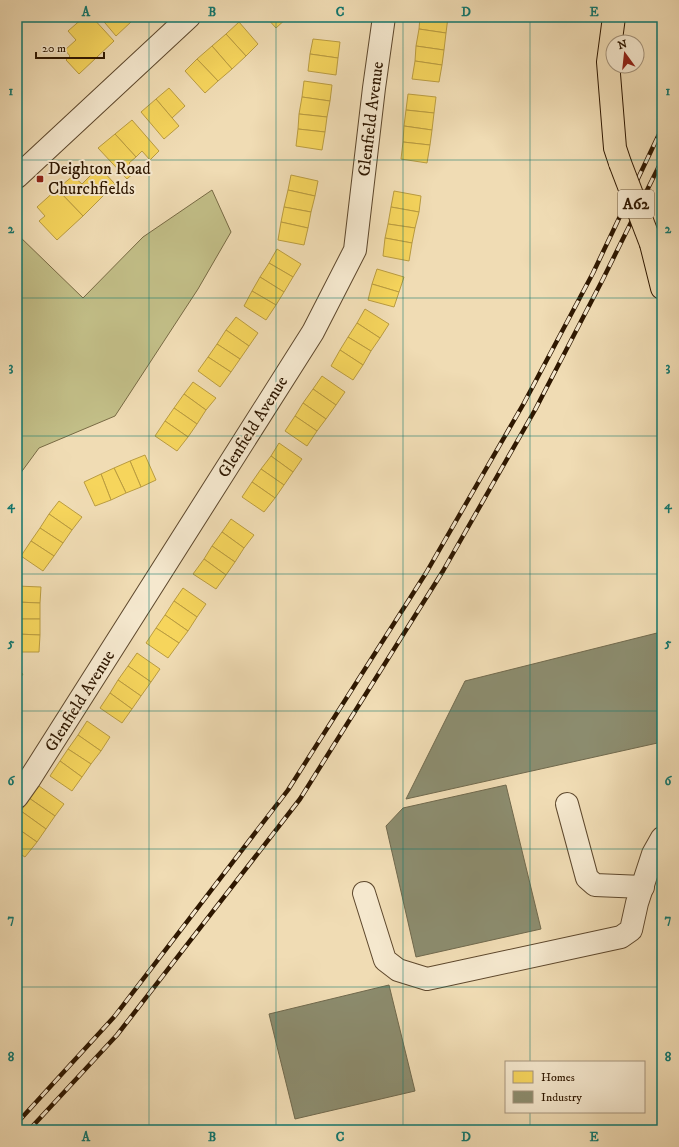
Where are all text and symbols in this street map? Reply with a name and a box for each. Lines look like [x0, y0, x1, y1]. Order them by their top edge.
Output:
text: A [81, 4, 91, 20]
text: B [208, 4, 216, 20]
text: C [336, 4, 345, 20]
text: D [461, 4, 471, 20]
text: E [589, 4, 599, 20]
scale bar [36, 34, 104, 60]
north arrow [605, 34, 645, 74]
text: N [616, 37, 629, 53]
text: 20 m [42, 41, 66, 56]
street label: Glenfield Avenue [353, 60, 389, 178]
text: 1 [9, 83, 14, 99]
text: 1 [666, 83, 671, 99]
place label: Deighton Road Churchfields [48, 158, 151, 200]
marker: Deighton Road Churchfields [35, 174, 45, 184]
road number: A62 [618, 190, 654, 218]
text: 2 [8, 221, 15, 237]
text: 2 [665, 221, 672, 237]
text: 3 [9, 359, 14, 375]
text: 3 [666, 359, 671, 375]
street label: Glenfield Avenue [213, 372, 293, 482]
text: 4 [6, 497, 15, 514]
text: 4 [663, 497, 672, 514]
text: 5 [7, 635, 15, 651]
text: 5 [664, 635, 672, 651]
street label: Glenfield Avenue [40, 646, 120, 756]
text: 6 [8, 773, 16, 789]
text: 6 [665, 773, 673, 789]
text: 7 [8, 911, 15, 927]
text: 7 [665, 911, 672, 927]
text: 8 [8, 1049, 15, 1065]
text: 8 [665, 1049, 672, 1065]
legend [505, 1061, 645, 1113]
text: Homes [541, 1070, 575, 1085]
text: Industry [541, 1090, 582, 1105]
text: A [81, 1129, 91, 1145]
text: B [208, 1129, 216, 1145]
text: C [336, 1129, 345, 1145]
text: D [461, 1129, 471, 1145]
text: E [589, 1129, 599, 1145]

